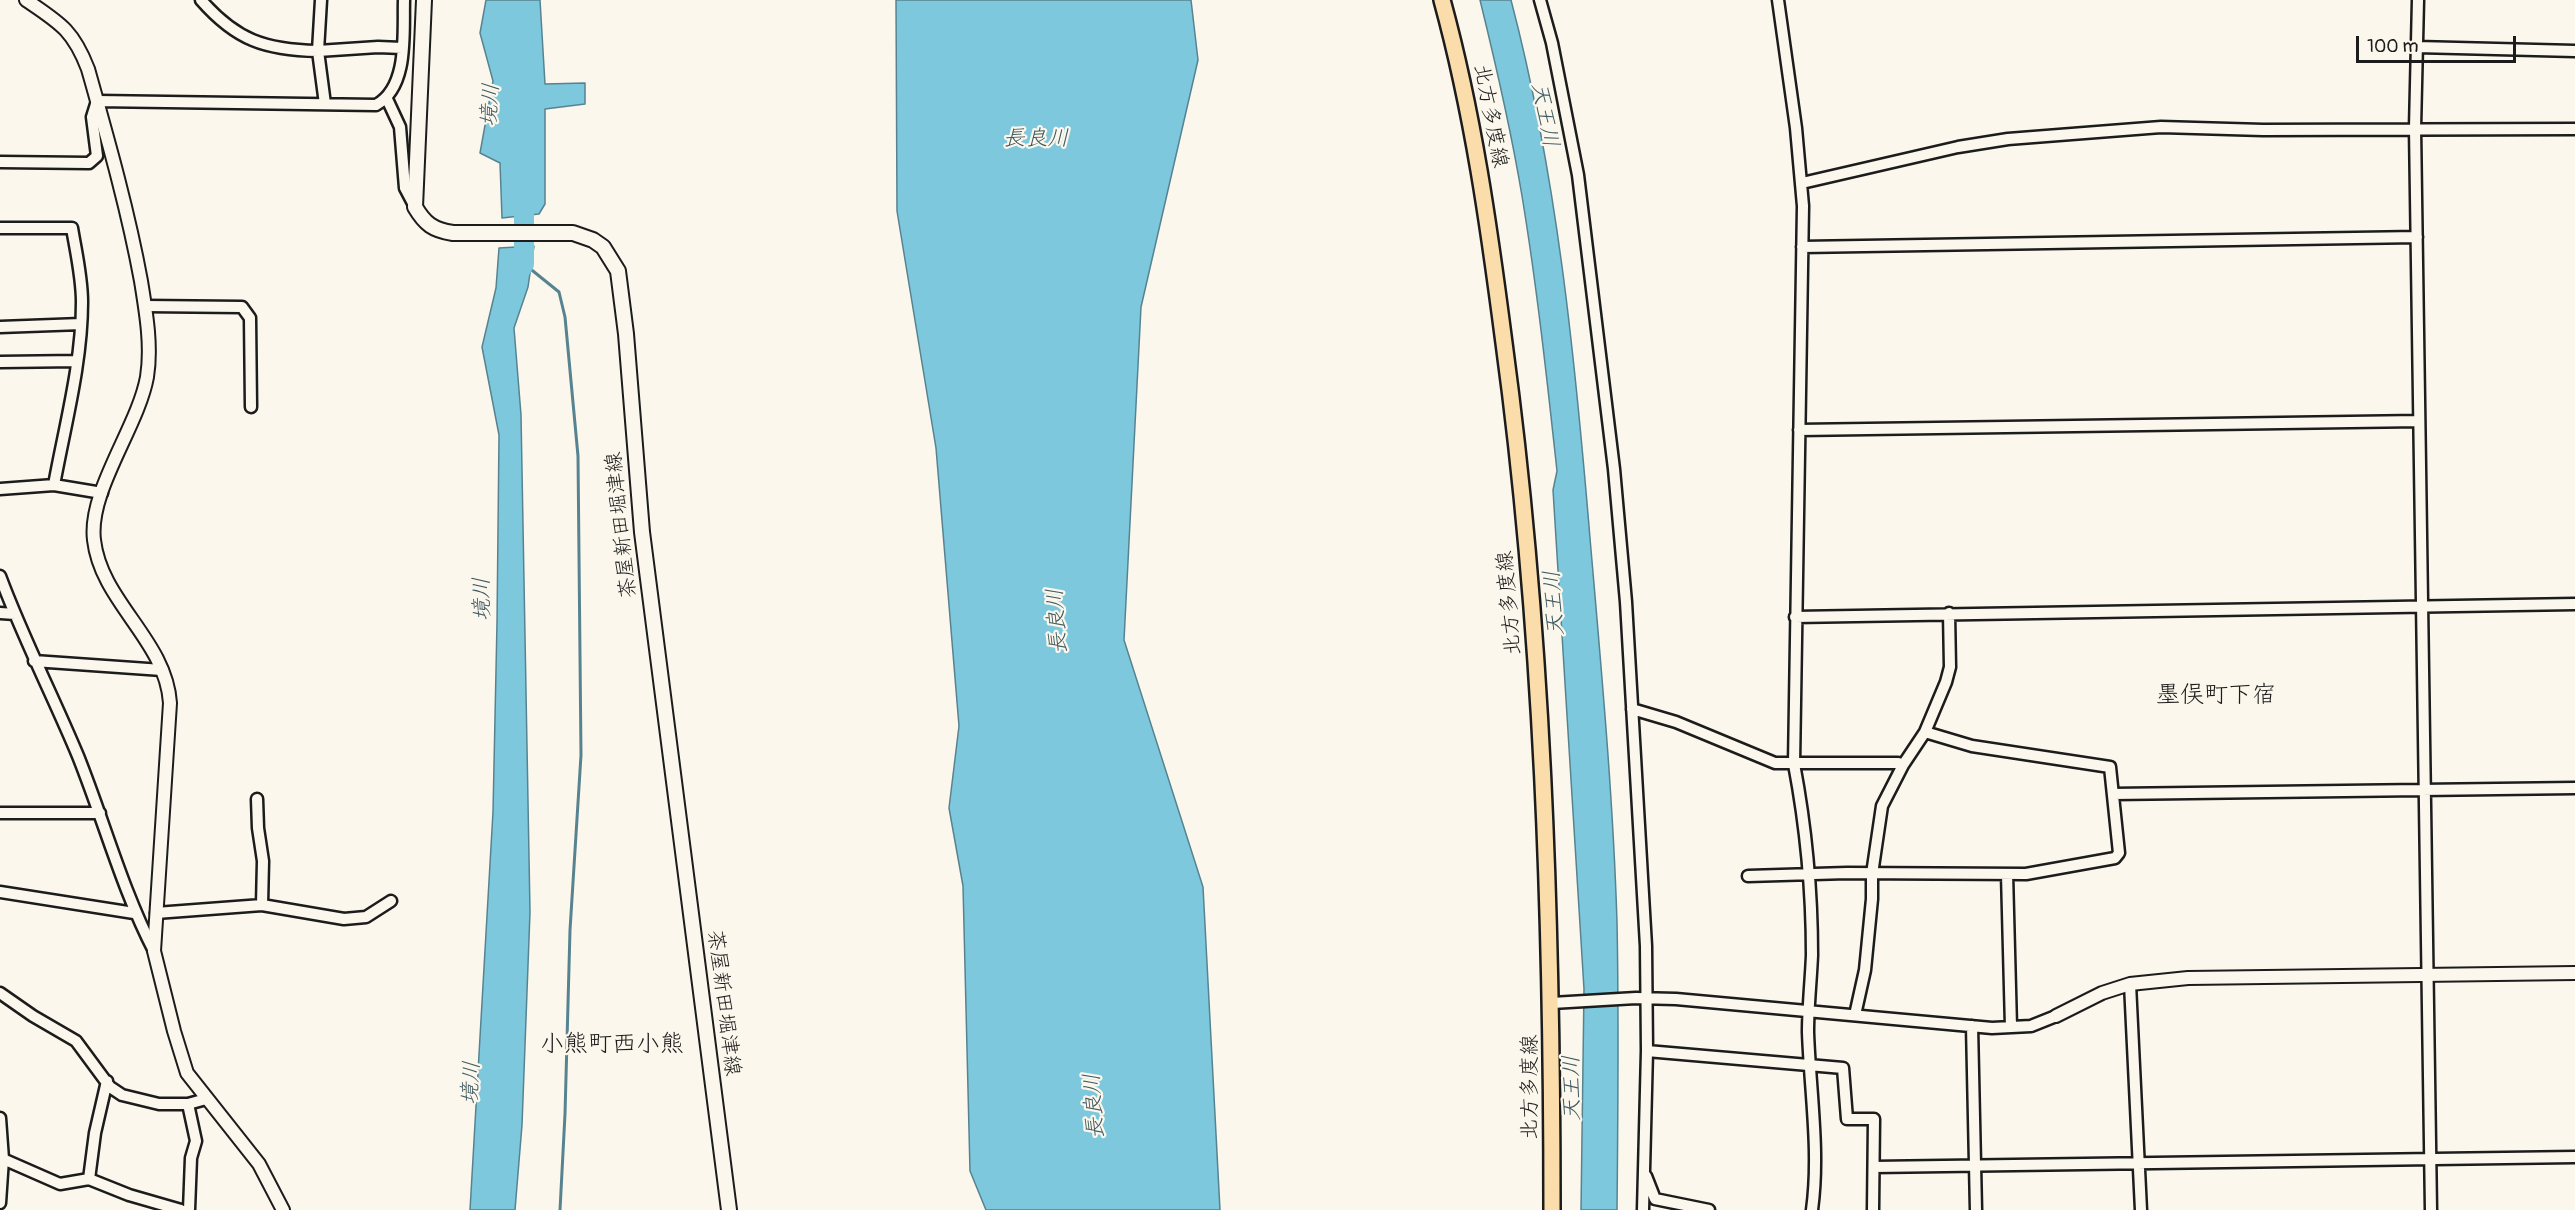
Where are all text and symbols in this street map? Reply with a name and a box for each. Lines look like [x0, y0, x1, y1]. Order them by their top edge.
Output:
scale bar [2359, 24, 2520, 62]
text: 100 m [2367, 35, 2419, 58]
street label: 北方多度線 [1468, 62, 1512, 170]
water label: 天王川 [1525, 80, 1563, 150]
water label: 境川 [476, 82, 506, 128]
water label: 長良川 [1003, 126, 1069, 152]
street label: 茶屋新田堀津線 [602, 451, 642, 599]
street label: 北方多度線 [1493, 550, 1527, 656]
water label: 天王川 [1540, 569, 1570, 637]
water label: 境川 [469, 577, 497, 621]
water label: 長良川 [1043, 587, 1073, 655]
district label: 墨俣町下宿 [2156, 682, 2276, 710]
street label: 茶屋新田堀津線 [702, 929, 744, 1077]
district label: 小熊町西小熊 [540, 1031, 684, 1059]
street label: 北方多度線 [1518, 1035, 1544, 1139]
water label: 天王川 [1559, 1055, 1587, 1121]
water label: 境川 [458, 1060, 486, 1106]
water label: 長良川 [1080, 1072, 1110, 1140]

